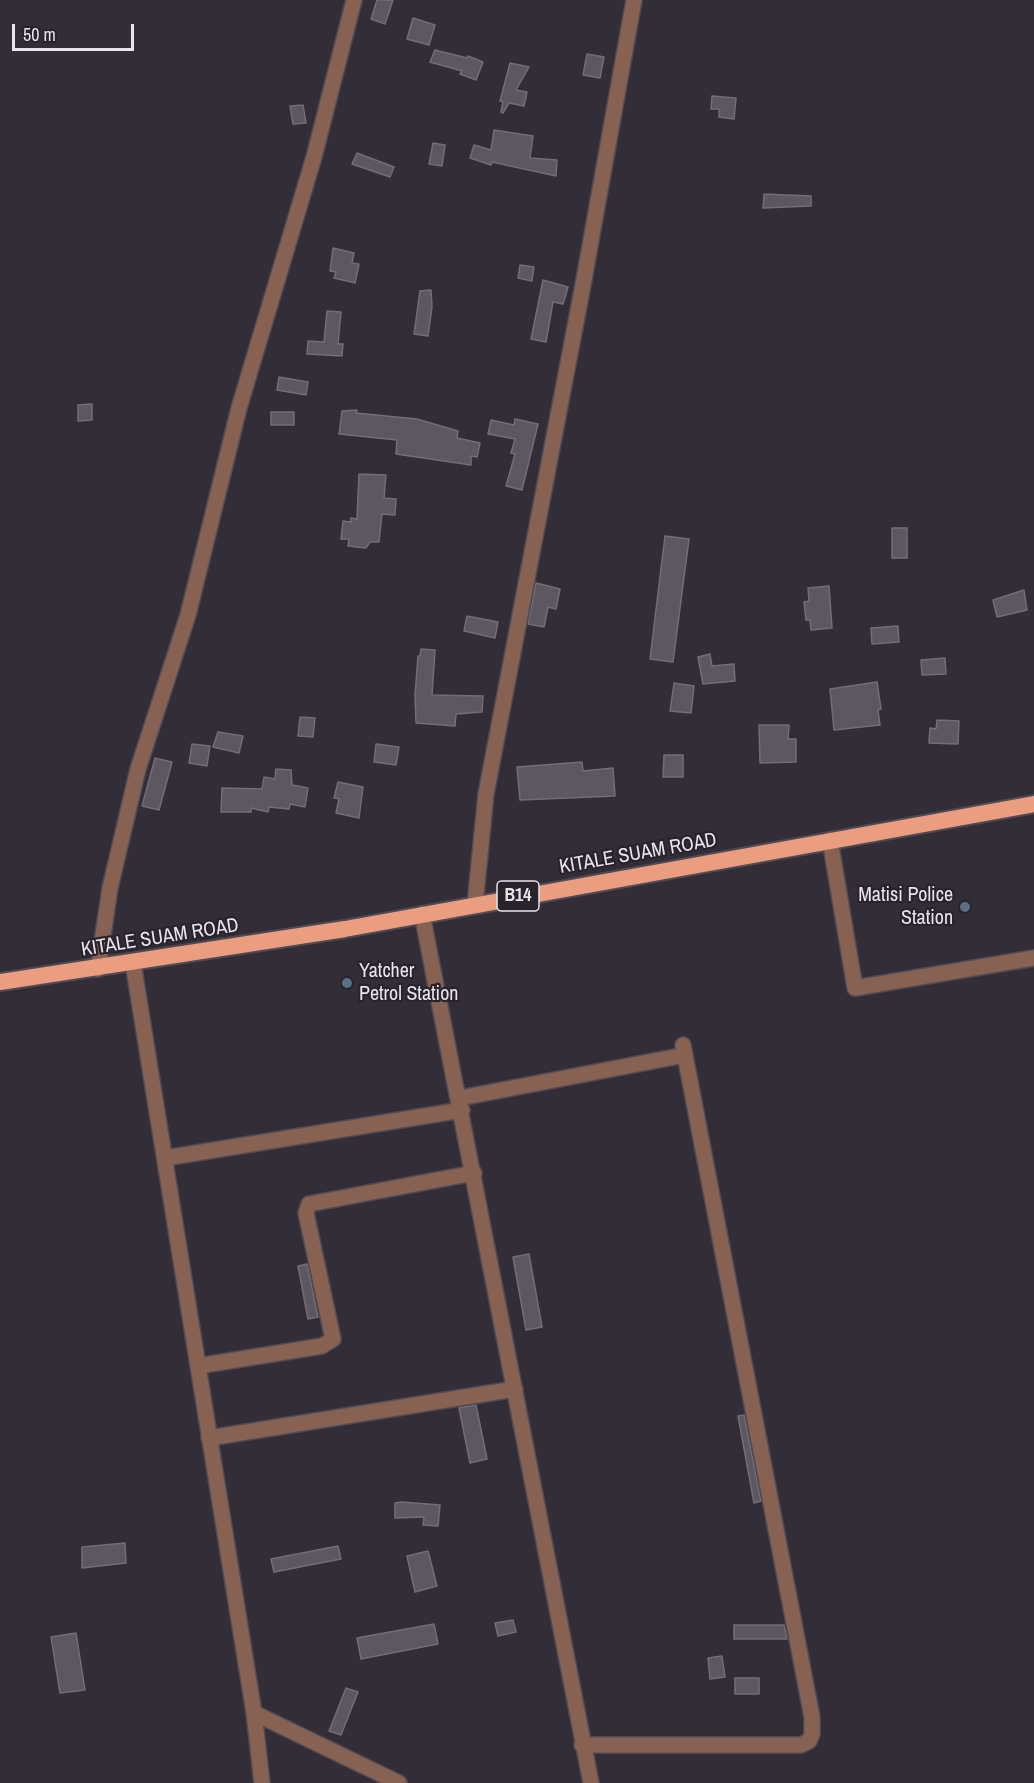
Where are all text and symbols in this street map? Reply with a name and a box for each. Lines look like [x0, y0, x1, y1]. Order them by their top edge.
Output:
scale bar [15, 12, 136, 50]
text: 50 m [23, 22, 56, 47]
street label: KITALE SUAM ROAD [558, 828, 718, 880]
road number: B14 [497, 881, 539, 911]
place label: Matisi Police Station [858, 884, 953, 931]
marker: Matisi Police Station [958, 900, 972, 914]
street label: KITALE SUAM ROAD [80, 914, 240, 962]
place label: Yatcher Petrol Station [359, 960, 458, 1007]
marker: Yatcher Petrol Station [340, 976, 354, 990]

